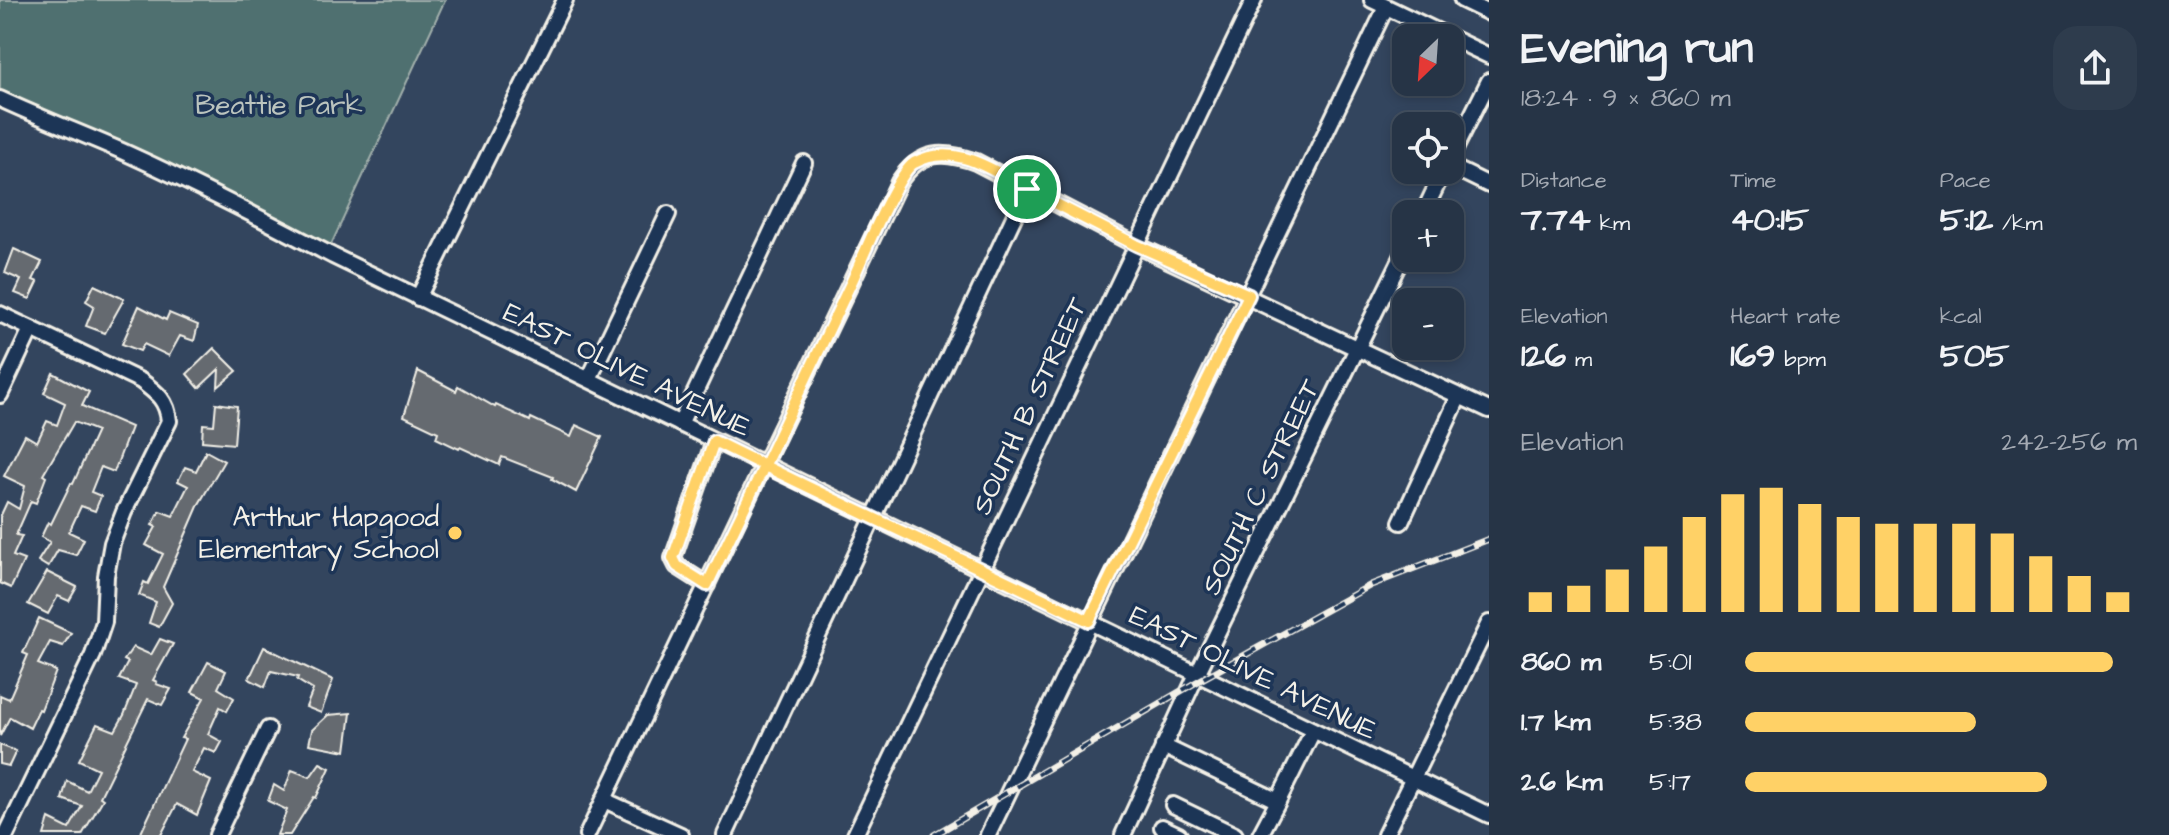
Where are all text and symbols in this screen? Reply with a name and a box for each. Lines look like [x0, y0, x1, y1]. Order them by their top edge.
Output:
text: Evening run [1521, 19, 1753, 80]
north arrow [1392, 24, 1464, 96]
map controls [1392, 24, 1464, 360]
button: share [2053, 26, 2137, 110]
text: 18:24 · 9 × 860 m [1521, 80, 1731, 116]
park label: Beattie Park [195, 86, 363, 125]
button: locate [1392, 112, 1464, 184]
pin [993, 155, 1061, 223]
text: Distance [1521, 165, 1607, 196]
text: Time [1730, 165, 1776, 196]
text: Pace [1940, 165, 1991, 196]
icon: arrive [1005, 167, 1049, 211]
text: 7.74 [1521, 196, 1591, 244]
text: 40:15 [1730, 196, 1809, 244]
text: 5:12 [1940, 196, 1993, 244]
button: + [1392, 200, 1464, 272]
text: km [1591, 208, 1630, 239]
text: /km [1993, 208, 2043, 239]
button: − [1392, 288, 1464, 360]
street label: SOUTH B STREET [963, 291, 1098, 521]
street label: EAST OLIVE AVENUE [497, 293, 758, 447]
text: Elevation [1521, 301, 1608, 332]
text: Heart rate [1730, 301, 1841, 332]
text: kcal [1940, 301, 1982, 332]
text: 126 [1521, 332, 1566, 380]
text: 169 [1730, 332, 1775, 380]
text: 505 [1940, 332, 2009, 380]
text: m [1566, 344, 1592, 375]
text: bpm [1775, 344, 1826, 375]
street label: SOUTH C STREET [1192, 372, 1330, 601]
text: Elevation [1521, 424, 1623, 460]
text: 242–256 m [2001, 424, 2137, 460]
place label: Arthur Hapgood Elementary School [199, 498, 439, 571]
marker: Arthur Hapgood Elementary School [446, 524, 464, 542]
street label: EAST OLIVE AVENUE [1123, 596, 1384, 750]
text: 860 m [1521, 644, 1601, 680]
text: 5:01 [1649, 644, 1691, 680]
text: 1.7 km [1521, 704, 1591, 740]
text: 5:38 [1649, 704, 1702, 740]
text: 2.6 km [1521, 764, 1602, 800]
text: 5:17 [1649, 764, 1691, 800]

